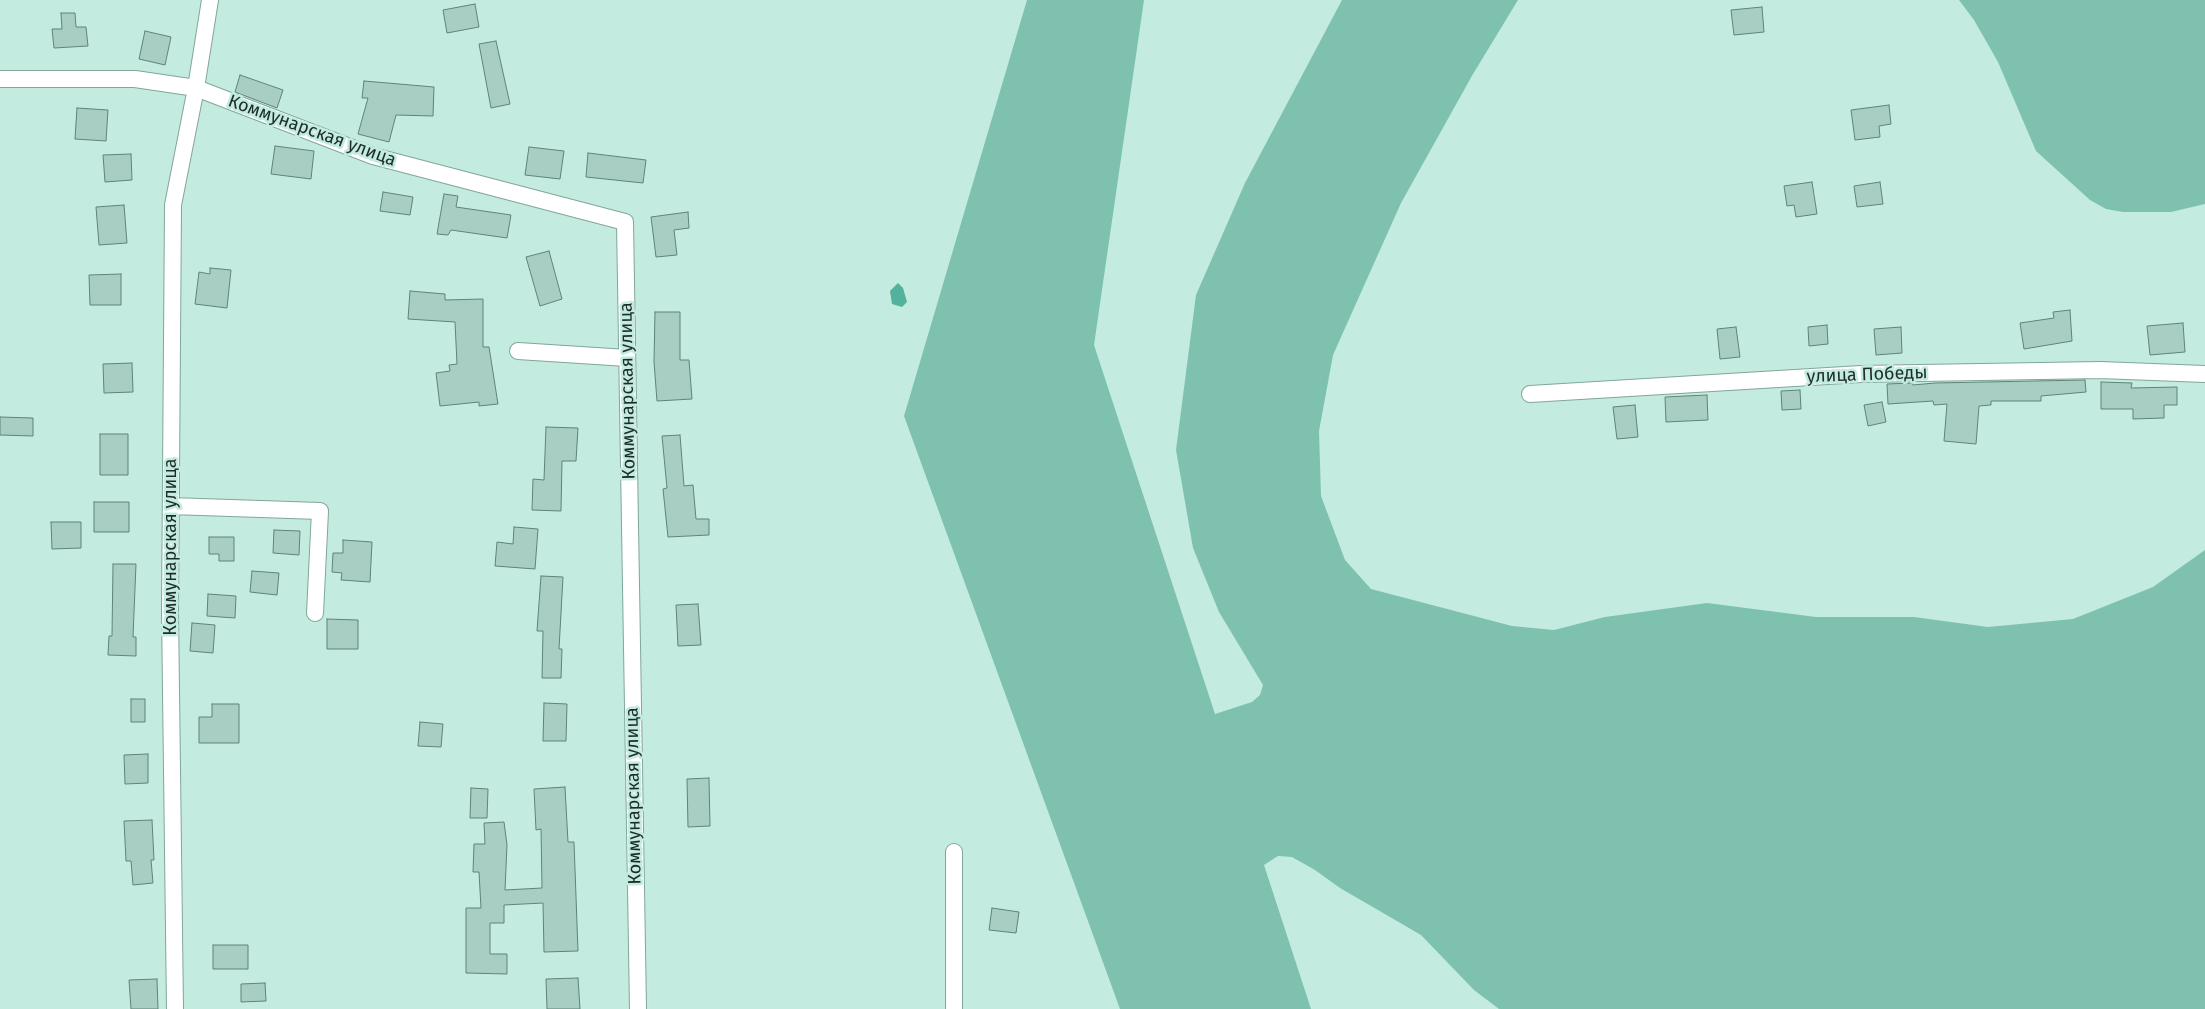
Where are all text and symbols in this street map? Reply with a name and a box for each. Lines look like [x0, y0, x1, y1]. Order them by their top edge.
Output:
street label: Коммунарская улица [225, 91, 399, 171]
street label: Коммунарская улица [616, 302, 640, 480]
street label: улица Победы [1806, 362, 1928, 388]
street label: Коммунарская улица [160, 458, 182, 636]
street label: Коммунарская улица [622, 707, 646, 885]

